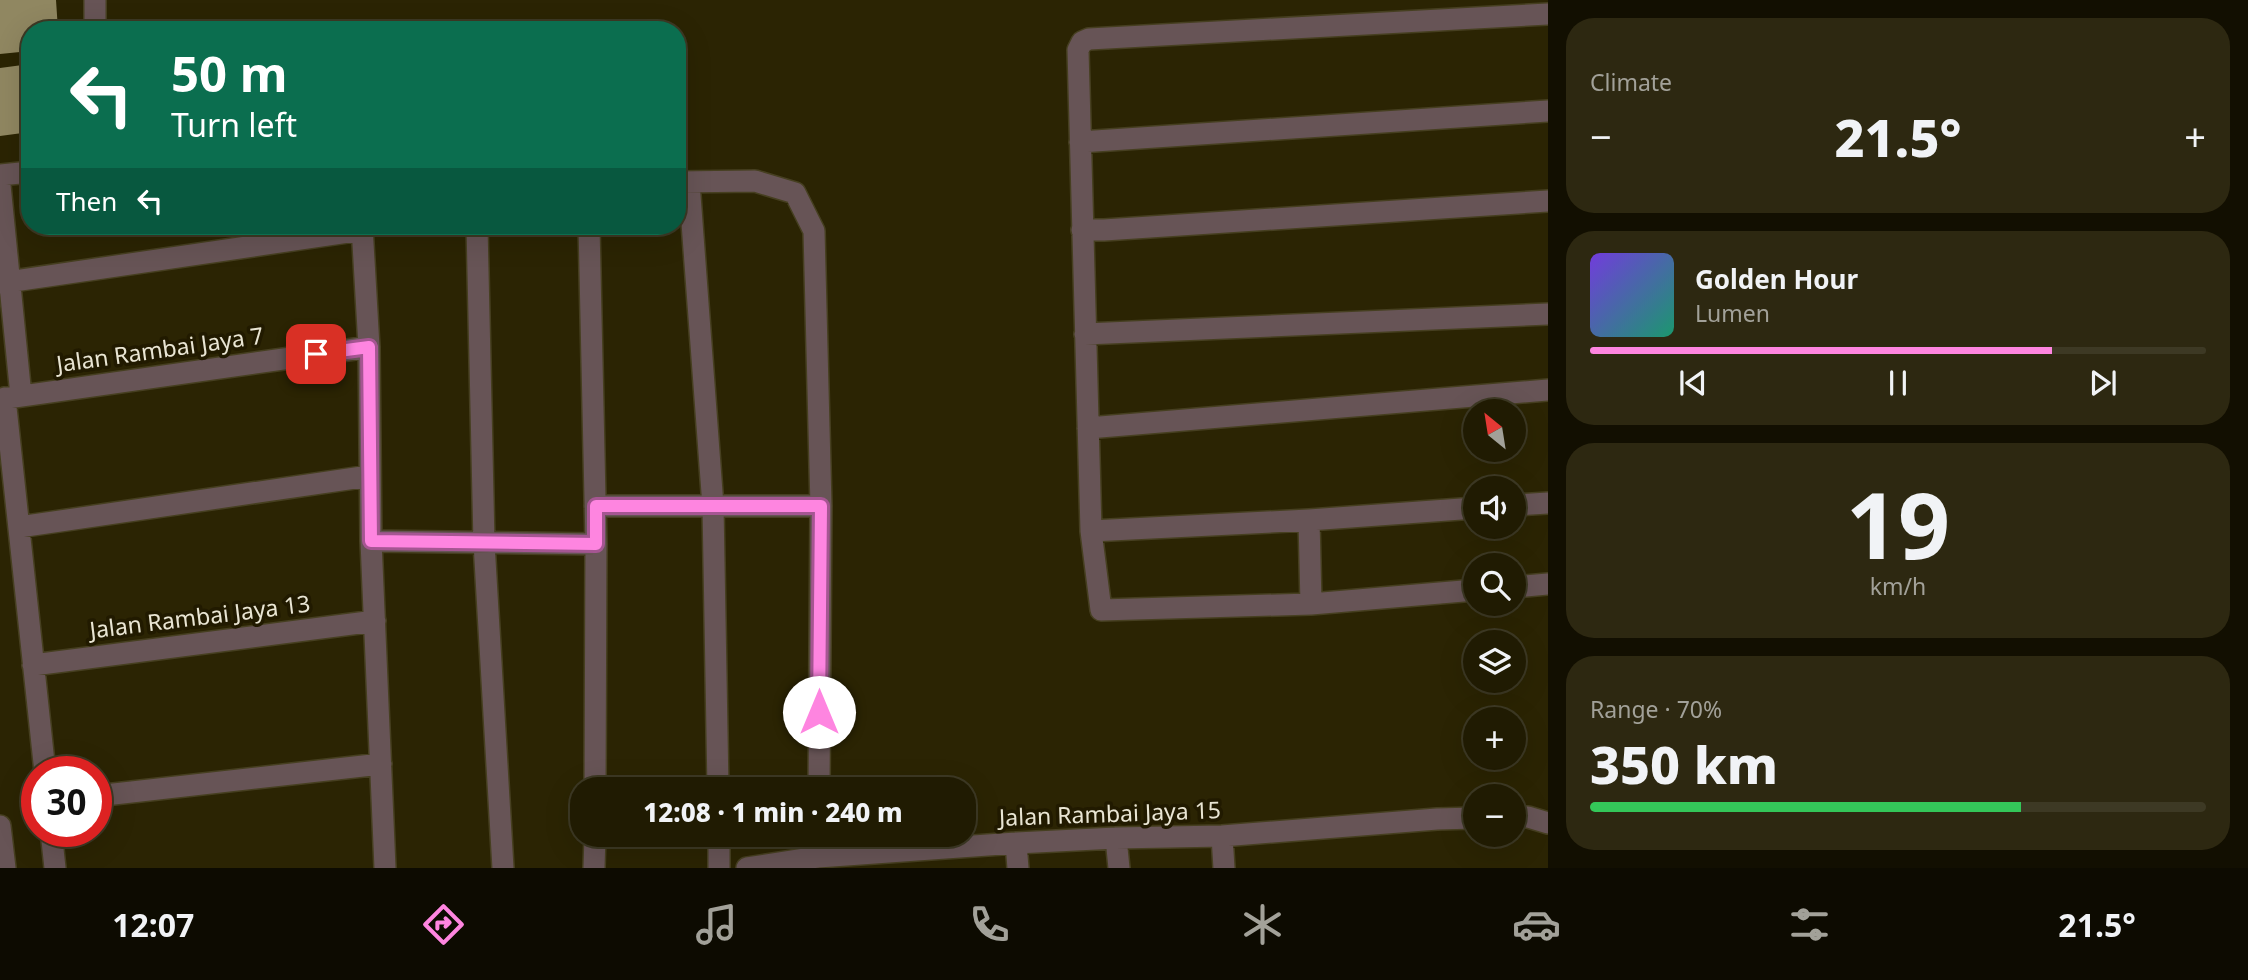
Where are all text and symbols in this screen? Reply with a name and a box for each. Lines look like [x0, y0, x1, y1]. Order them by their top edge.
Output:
text: 50 m [171, 40, 288, 106]
icon: left [56, 49, 147, 140]
text: Climate [1590, 66, 1672, 98]
text: 21.5° [1835, 101, 1961, 172]
text: Turn left [171, 103, 297, 146]
text: − [1590, 110, 1612, 162]
text: + [2184, 110, 2206, 162]
icon: left [131, 182, 169, 220]
text: Then [56, 183, 117, 219]
text: Golden Hour [1695, 261, 1858, 297]
text: Lumen [1695, 297, 1770, 329]
street label: Jalan Rambai Jaya 7 [52, 319, 265, 380]
pin [286, 324, 346, 384]
icon: arrive [297, 335, 335, 373]
icon: previous [1674, 364, 1712, 402]
icon: pause [1879, 364, 1917, 402]
icon: next [2084, 364, 2122, 402]
north arrow [1463, 399, 1526, 462]
map controls [1463, 399, 1526, 847]
text: 19 [1846, 462, 1950, 586]
button: sound [1463, 476, 1526, 539]
button: search [1463, 553, 1526, 616]
text: km/h [1870, 570, 1926, 602]
street label: Jalan Rambai Jaya 13 [86, 587, 312, 646]
button: layers [1463, 630, 1526, 693]
position arrow [782, 675, 856, 749]
text: Range · 70% [1590, 693, 1722, 725]
button: + [1463, 707, 1526, 770]
text: 350 km [1590, 728, 1778, 799]
speed limit sign: 30 [21, 756, 112, 847]
button: − [1463, 784, 1526, 847]
street label: Jalan Rambai Jaya 15 [996, 793, 1221, 833]
text: 12:08 · 1 min · 240 m [643, 794, 903, 830]
icon: directions [419, 900, 468, 949]
icon: music [692, 900, 741, 949]
icon: phone [965, 900, 1014, 949]
icon: climate [1238, 900, 1287, 949]
icon: car [1512, 900, 1561, 949]
icon: filters [1785, 900, 1834, 949]
text: 12:07 [112, 903, 194, 946]
text: 21.5° [2058, 903, 2136, 946]

